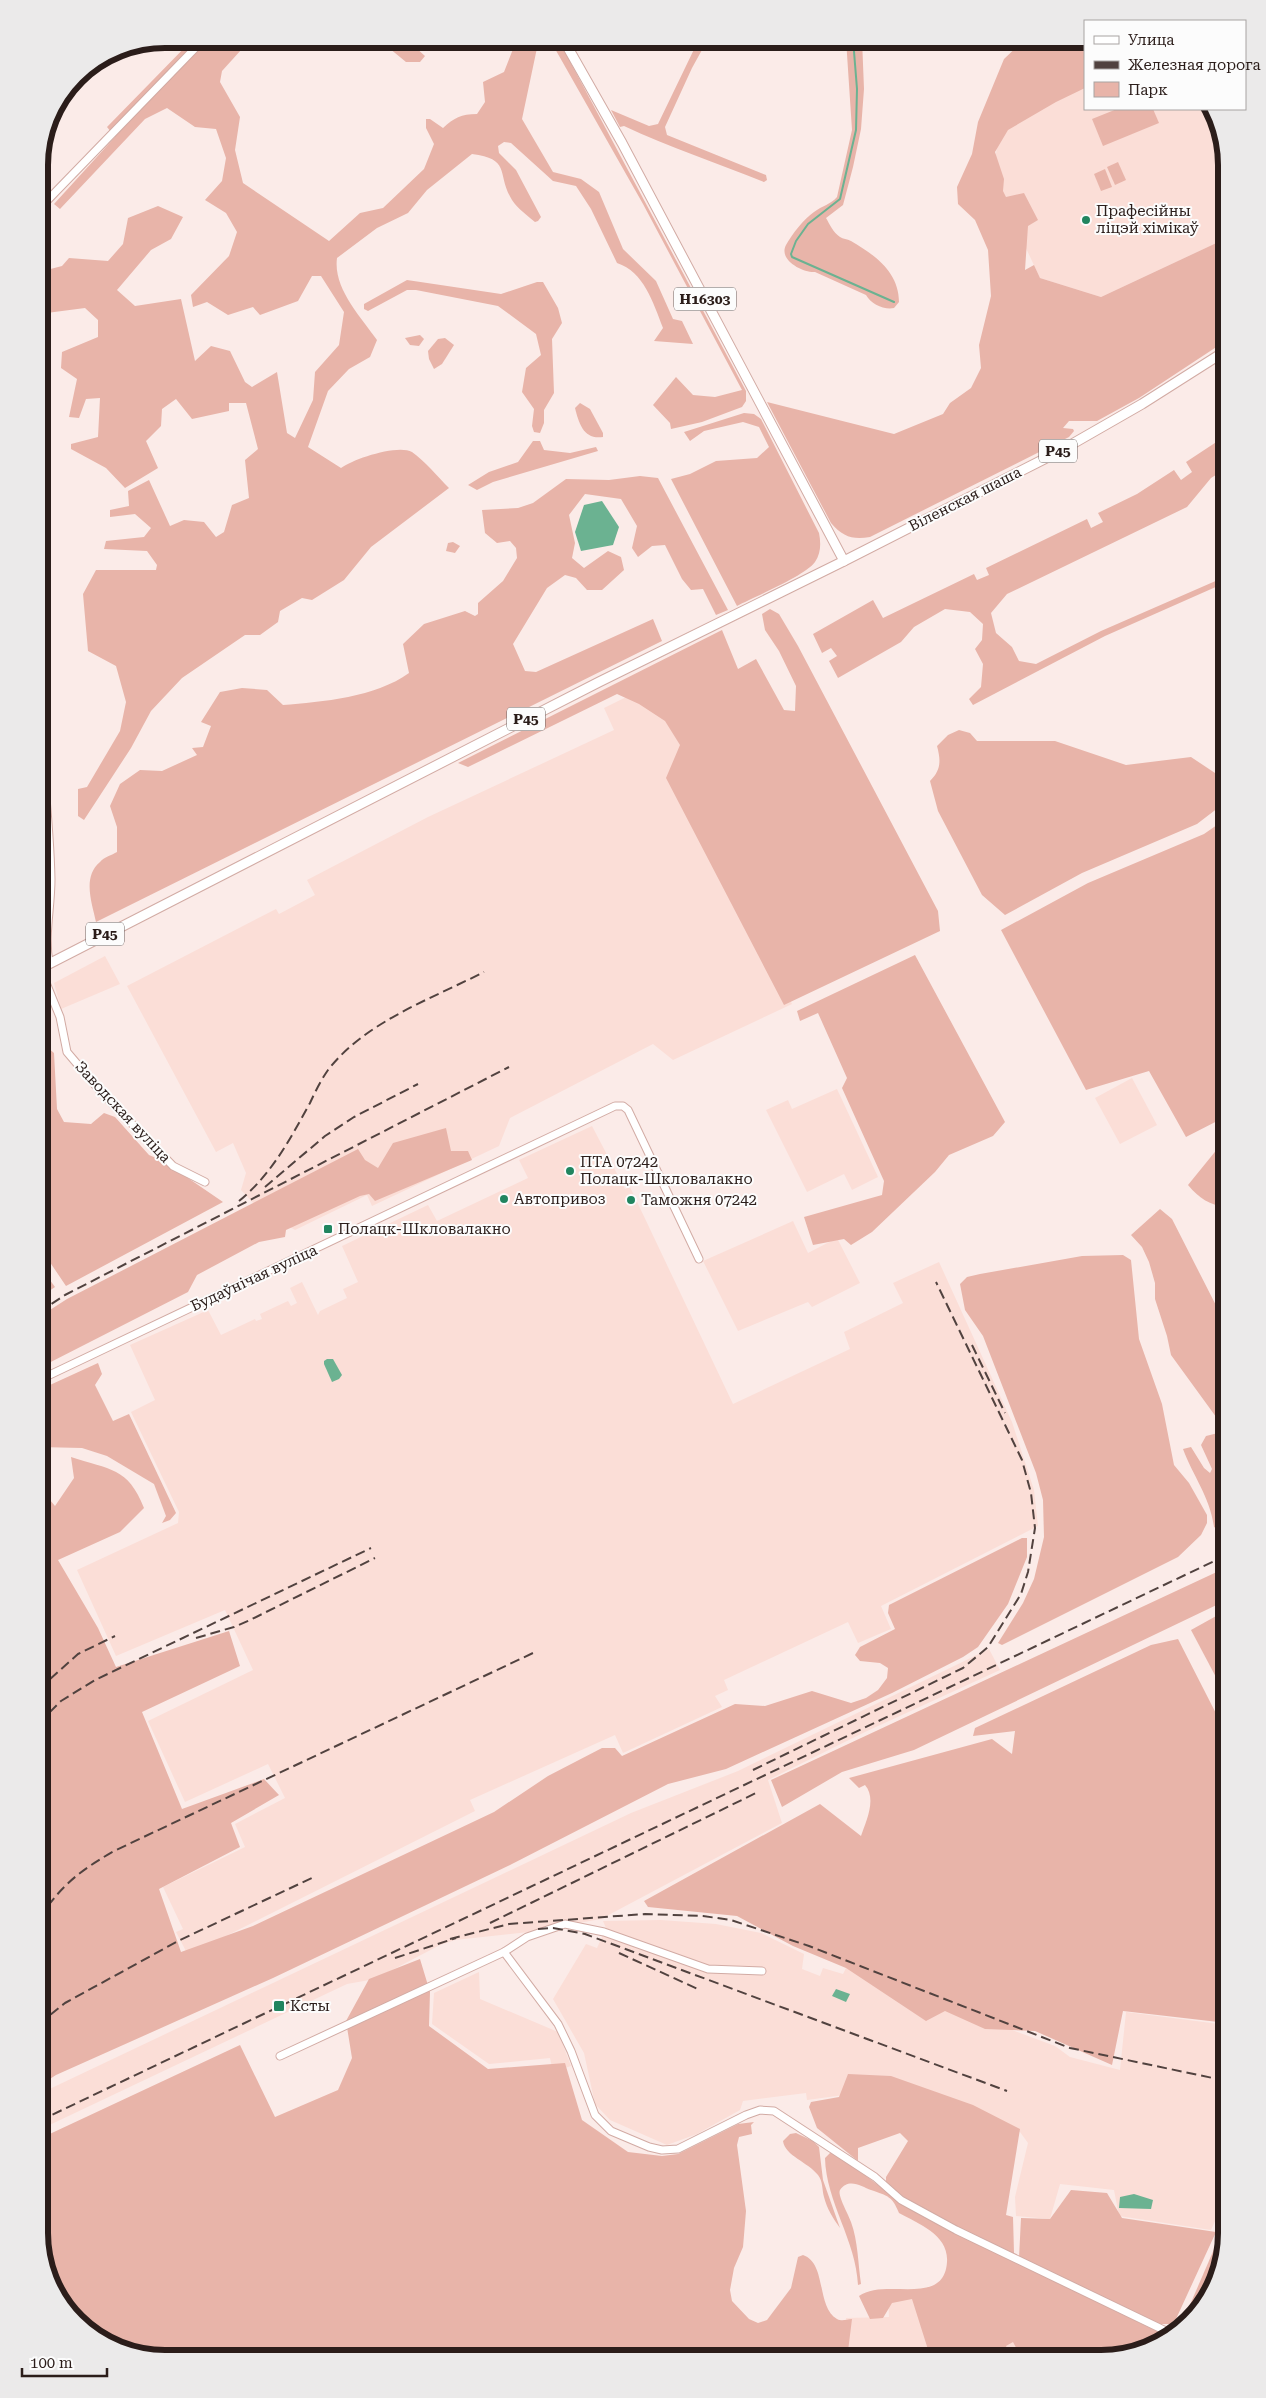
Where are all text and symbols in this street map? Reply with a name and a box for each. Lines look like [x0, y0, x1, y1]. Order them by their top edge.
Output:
legend [1084, 20, 1246, 110]
text: Улица [1128, 31, 1174, 49]
text: Железная дорога [1128, 56, 1261, 74]
text: Парк [1128, 81, 1168, 99]
place label: Прафесійны ліцэй хімікаў [1096, 202, 1199, 237]
marker: Прафесійны ліцэй хімікаў [1080, 214, 1092, 226]
road number: Н16303 [674, 288, 736, 310]
road number: Р45 [1039, 440, 1077, 462]
street label: Віленская шаша [906, 463, 1024, 535]
road number: Р45 [507, 708, 545, 731]
road number: Р45 [86, 922, 124, 946]
street label: Заводская вуліца [71, 1058, 175, 1166]
place label: ПТА 07242 Полацк-Шкловалакно [580, 1153, 753, 1188]
marker: ПТА 07242 Полацк-Шкловалакно [564, 1165, 576, 1177]
place label: Автопривоз [514, 1190, 606, 1208]
place label: Таможня 07242 [641, 1191, 757, 1209]
marker: Автопривоз [498, 1193, 510, 1205]
marker: Таможня 07242 [625, 1194, 637, 1206]
place label: Полацк-Шкловалакно [338, 1220, 511, 1238]
marker: Полацк-Шкловалакно [322, 1223, 334, 1235]
street label: Будаўнічая вуліца [188, 1241, 320, 1315]
place label: Ксты [290, 1997, 330, 2015]
marker: Ксты [272, 1999, 286, 2013]
scale bar [22, 2346, 108, 2378]
text: 100 m [30, 2354, 73, 2372]

